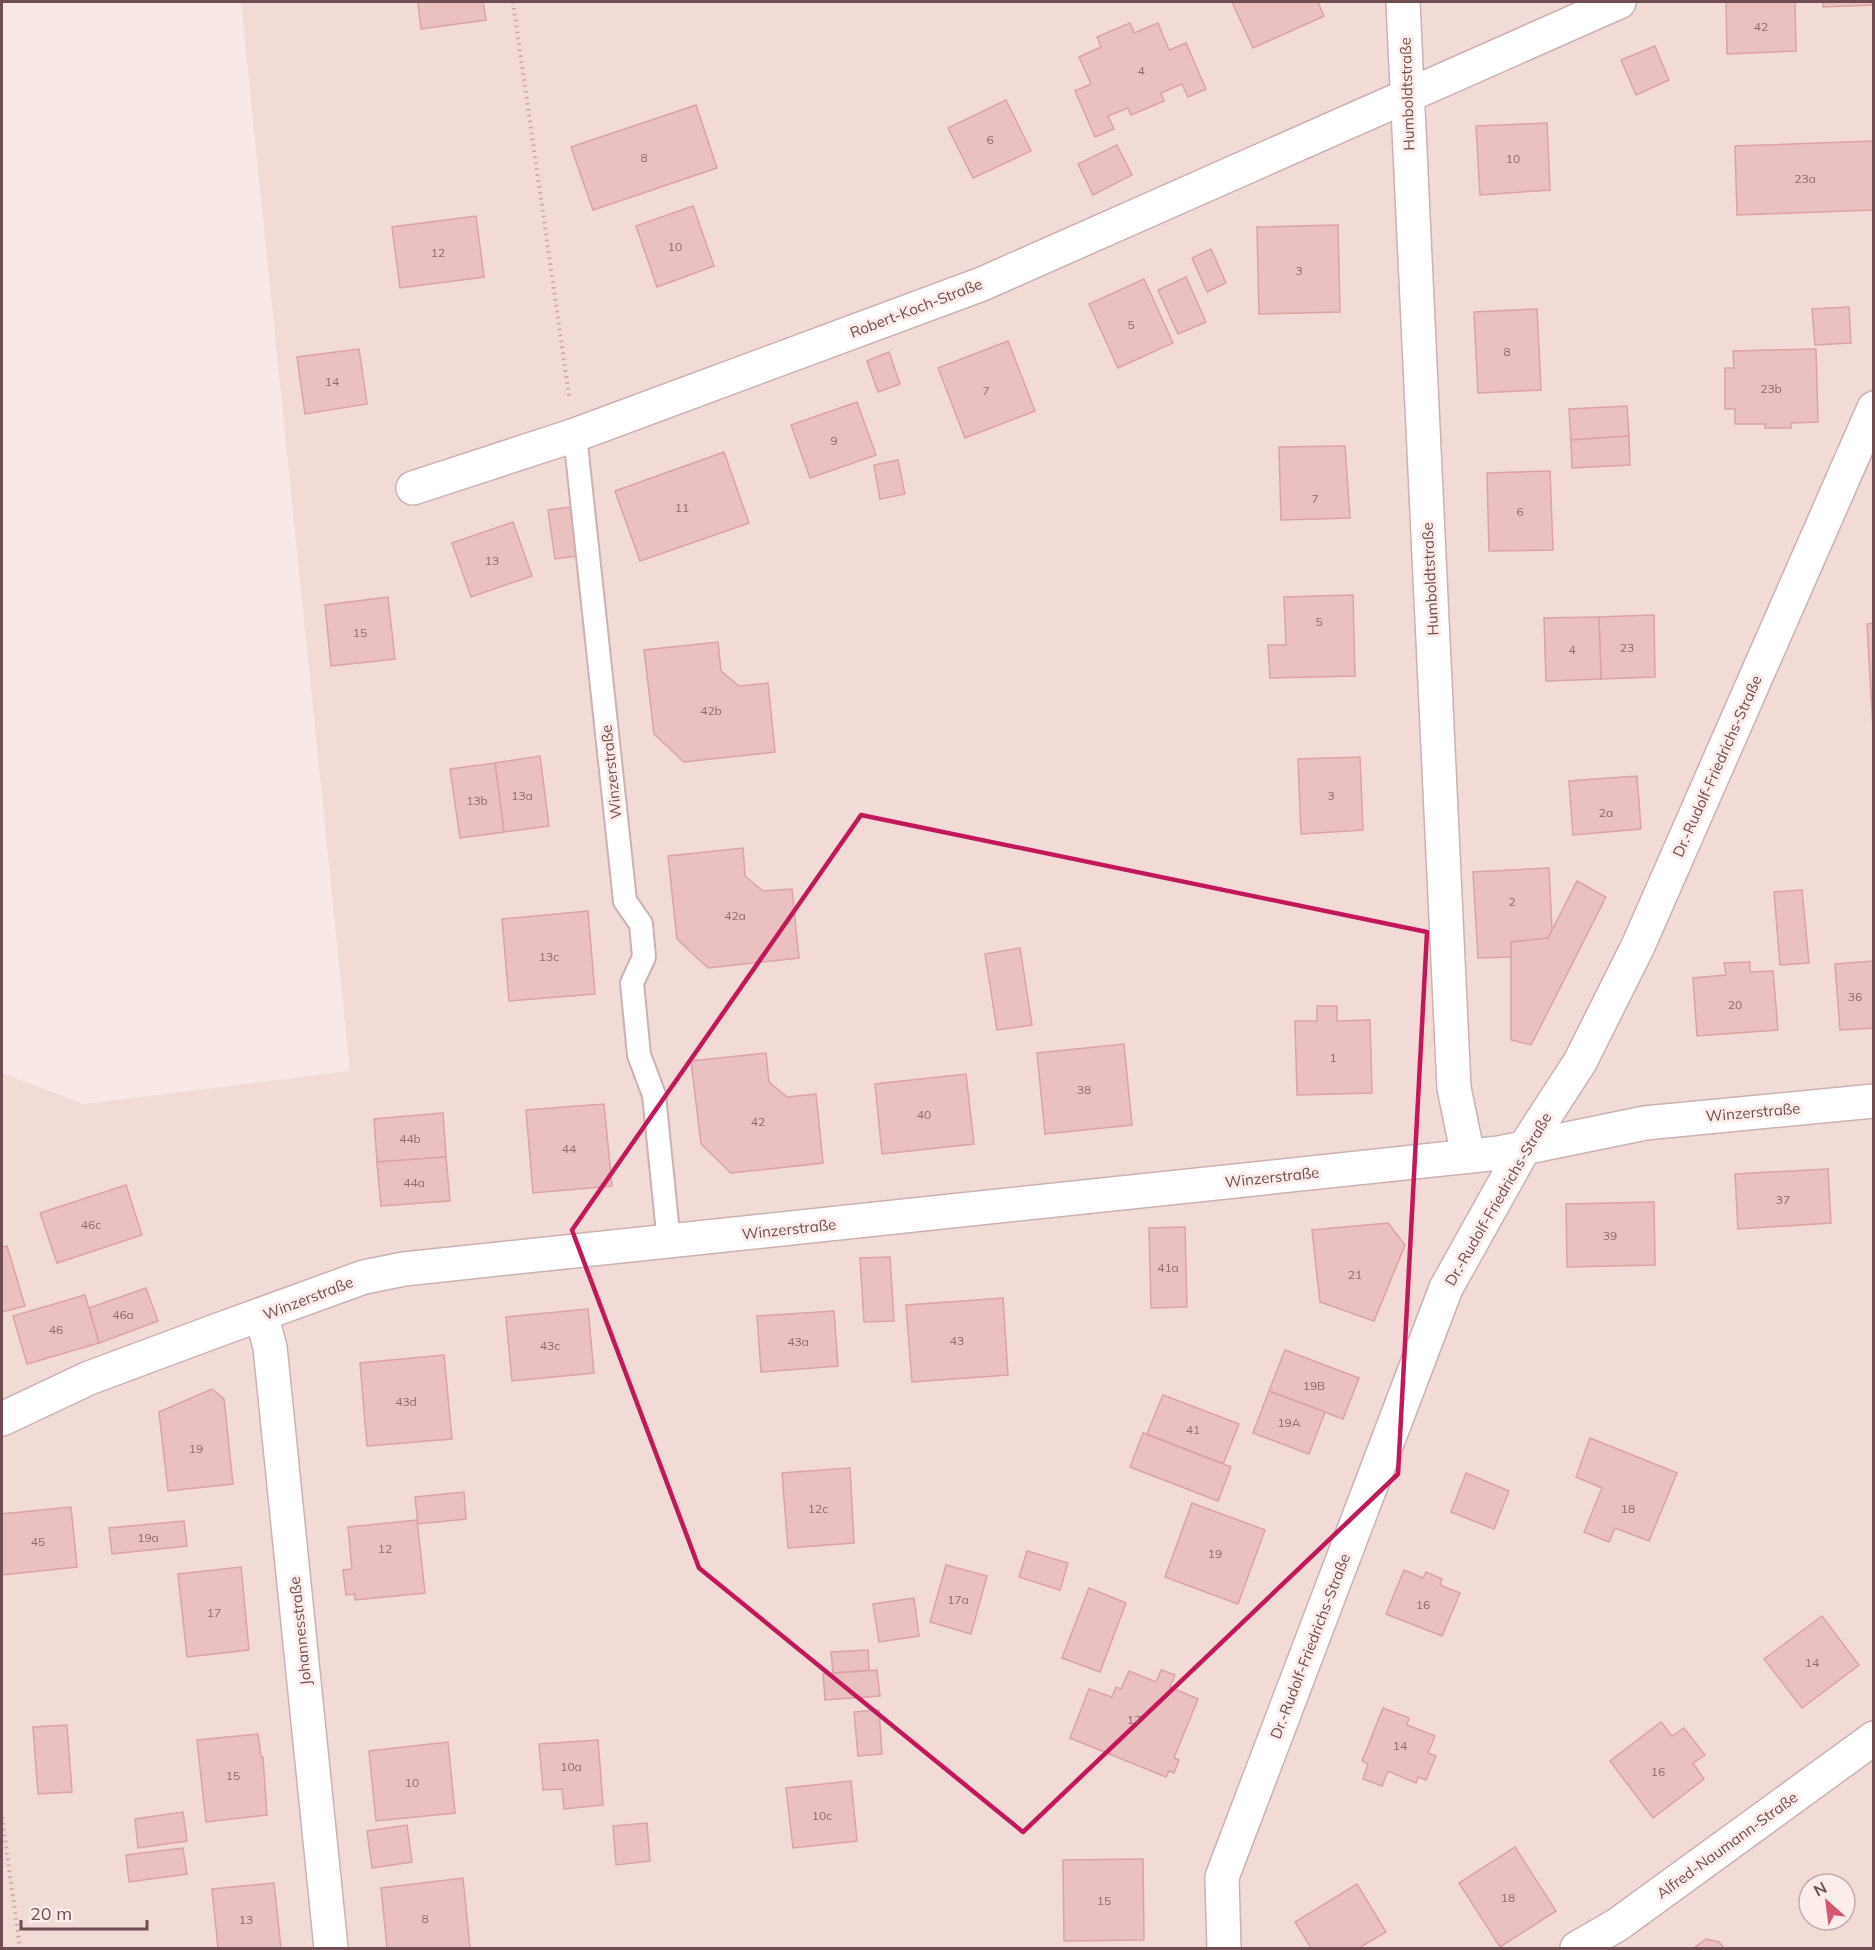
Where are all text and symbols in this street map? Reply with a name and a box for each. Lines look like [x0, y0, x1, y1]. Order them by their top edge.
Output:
house number: 42 [1754, 19, 1768, 34]
street label: Humboldtstraße [1396, 37, 1418, 151]
house number: 4 [1137, 63, 1145, 78]
house number: 6 [986, 132, 994, 147]
house number: 8 [640, 150, 648, 165]
house number: 10 [1506, 151, 1520, 166]
house number: 23a [1794, 171, 1816, 186]
house number: 10 [668, 239, 682, 254]
house number: 12 [431, 245, 445, 260]
house number: 3 [1295, 263, 1303, 278]
street label: Robert-Koch-Straße [847, 274, 985, 342]
house number: 5 [1127, 317, 1135, 332]
house number: 8 [1503, 344, 1511, 359]
house number: 14 [325, 374, 339, 389]
house number: 23b [1760, 381, 1782, 396]
house number: 7 [982, 383, 990, 398]
house number: 9 [830, 433, 838, 448]
house number: 7 [1311, 491, 1319, 506]
house number: 11 [675, 500, 689, 515]
house number: 6 [1516, 504, 1524, 519]
street label: Humboldtstraße [1418, 522, 1442, 636]
house number: 13 [485, 553, 499, 568]
house number: 5 [1315, 614, 1323, 629]
house number: 15 [353, 625, 367, 640]
house number: 23 [1620, 640, 1634, 655]
house number: 4 [1568, 642, 1576, 657]
street label: Dr.-Rudolf-Friedrichs-Straße [1668, 672, 1766, 860]
house number: 42b [700, 703, 722, 718]
street label: Winzerstraße [597, 724, 625, 820]
house number: 13a [511, 788, 533, 803]
house number: 3 [1327, 788, 1335, 803]
house number: 13b [466, 793, 488, 808]
house number: 2a [1599, 805, 1613, 820]
house number: 2 [1508, 894, 1516, 909]
house number: 42a [724, 908, 746, 923]
house number: 13c [539, 949, 559, 964]
house number: 36 [1848, 989, 1862, 1004]
house number: 20 [1728, 997, 1742, 1012]
house number: 1 [1329, 1050, 1337, 1065]
house number: 38 [1077, 1082, 1091, 1097]
street label: Winzerstraße [1705, 1098, 1801, 1126]
house number: 40 [917, 1107, 931, 1122]
street label: Dr.-Rudolf-Friedrichs-Straße [1441, 1109, 1555, 1289]
house number: 42 [751, 1114, 765, 1129]
house number: 44b [399, 1131, 421, 1146]
house number: 44 [562, 1141, 576, 1156]
street label: Winzerstraße [1224, 1163, 1320, 1191]
house number: 44a [403, 1175, 425, 1190]
house number: 37 [1776, 1192, 1790, 1207]
street label: Winzerstraße [741, 1215, 837, 1243]
house number: 46c [81, 1217, 101, 1232]
house number: 39 [1603, 1228, 1617, 1243]
house number: 41a [1157, 1260, 1179, 1275]
house number: 21 [1348, 1267, 1362, 1282]
street label: Winzerstraße [260, 1272, 356, 1324]
house number: 46a [112, 1307, 134, 1322]
house number: 46 [49, 1322, 63, 1337]
house number: 43 [950, 1333, 964, 1348]
house number: 43a [787, 1334, 809, 1349]
house number: 43c [540, 1338, 560, 1353]
house number: 19B [1303, 1378, 1325, 1393]
house number: 43d [395, 1394, 417, 1409]
house number: 19A [1277, 1415, 1301, 1430]
house number: 41 [1186, 1422, 1200, 1437]
house number: 19 [189, 1441, 203, 1456]
house number: 12c [808, 1501, 828, 1516]
house number: 18 [1621, 1501, 1635, 1516]
house number: 19a [137, 1530, 159, 1545]
house number: 45 [31, 1534, 45, 1549]
house number: 12 [378, 1541, 392, 1556]
house number: 19 [1208, 1546, 1222, 1561]
street label: Dr.-Rudolf-Friedrichs-Straße [1266, 1551, 1354, 1741]
street label: Johannesstraße [285, 1576, 315, 1686]
house number: 17a [947, 1592, 969, 1607]
house number: 16 [1416, 1597, 1430, 1612]
house number: 17 [207, 1605, 221, 1620]
house number: 14 [1805, 1655, 1819, 1670]
house number: 17 [1127, 1712, 1141, 1727]
house number: 14 [1393, 1738, 1407, 1753]
house number: 10a [560, 1759, 582, 1774]
house number: 16 [1651, 1764, 1665, 1779]
house number: 15 [226, 1768, 240, 1783]
house number: 10 [405, 1775, 419, 1790]
street label: Alfred-Naumann-Straße [1653, 1787, 1801, 1903]
house number: 10c [812, 1808, 832, 1823]
north arrow [1797, 1872, 1857, 1932]
text: N [1810, 1877, 1830, 1900]
house number: 18 [1501, 1890, 1515, 1905]
scale bar [21, 1893, 147, 1931]
house number: 15 [1097, 1893, 1111, 1908]
text: 20 m [30, 1902, 72, 1925]
house number: 8 [421, 1911, 429, 1926]
house number: 13 [239, 1912, 253, 1927]

